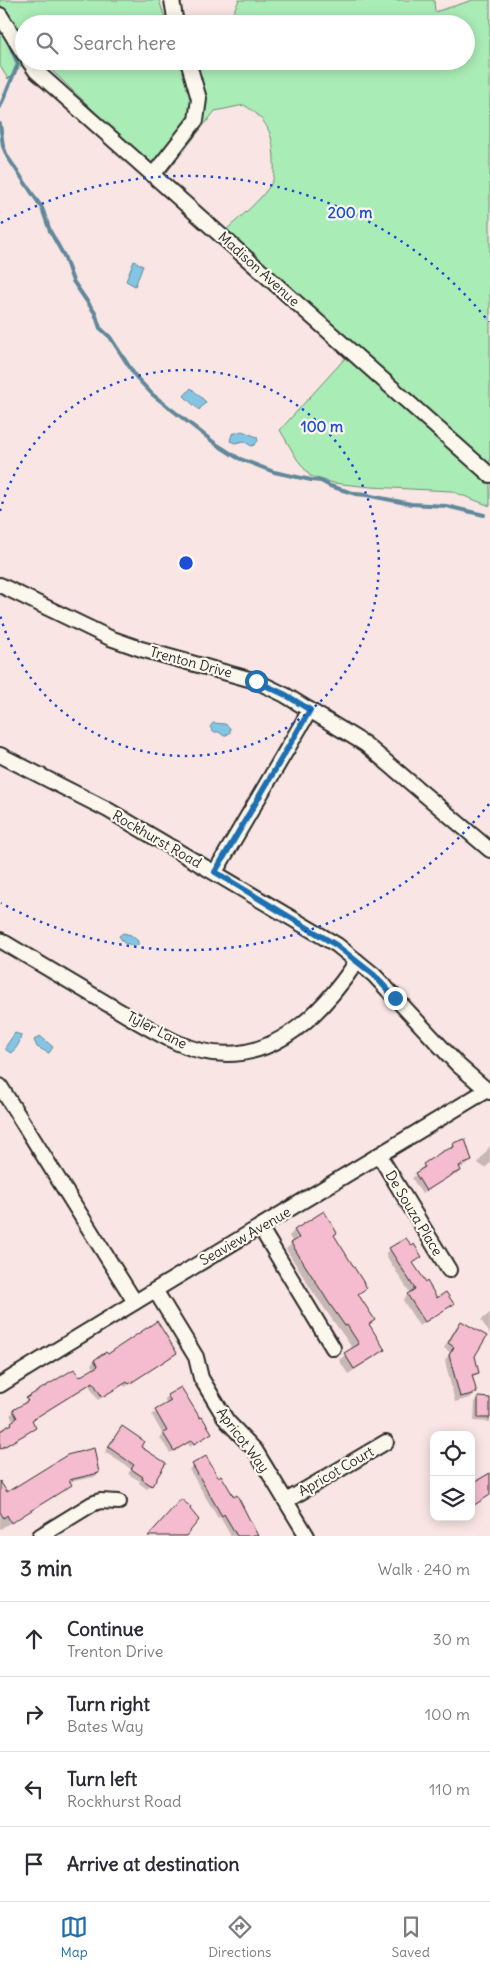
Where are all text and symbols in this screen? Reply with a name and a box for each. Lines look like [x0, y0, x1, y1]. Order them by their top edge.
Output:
search box [15, 15, 475, 70]
icon: search [33, 29, 61, 57]
text: Search here [73, 31, 176, 55]
text: 200 m [328, 203, 372, 222]
street label: Madison Avenue [215, 228, 303, 310]
text: 100 m [301, 417, 343, 436]
centre of rings [177, 554, 195, 572]
street label: Trenton Drive [148, 642, 234, 682]
route start [245, 670, 268, 693]
street label: Rockhurst Road [109, 806, 205, 872]
route end [384, 987, 407, 1010]
street label: Tyler Lane [124, 1007, 190, 1053]
street label: De Souza Place [381, 1167, 447, 1259]
street label: Seaview Avenue [196, 1203, 294, 1269]
street label: Apricot Way [213, 1404, 273, 1476]
map controls [430, 1431, 475, 1521]
button: locate [430, 1431, 475, 1476]
street label: Apricot Court [295, 1442, 377, 1500]
button: layers [430, 1476, 475, 1521]
text: 3 min [20, 1555, 72, 1582]
text: Walk · 240 m [378, 1559, 470, 1579]
text: Continue [67, 1617, 144, 1641]
icon: ahead [20, 1625, 48, 1653]
text: 30 m [433, 1629, 470, 1649]
text: Trenton Drive [67, 1641, 163, 1661]
text: Turn right [67, 1692, 150, 1716]
icon: right [20, 1700, 48, 1728]
text: 100 m [425, 1704, 470, 1724]
text: Bates Way [67, 1716, 144, 1736]
text: Turn left [67, 1767, 137, 1791]
icon: left [20, 1775, 48, 1803]
text: 110 m [429, 1779, 470, 1799]
text: Rockhurst Road [67, 1791, 181, 1811]
icon: arrive [20, 1850, 48, 1878]
text: Arrive at destination [67, 1852, 240, 1876]
tab: Map [60, 1913, 88, 1961]
tab: Directions [208, 1913, 271, 1961]
tab: Saved [392, 1913, 430, 1961]

